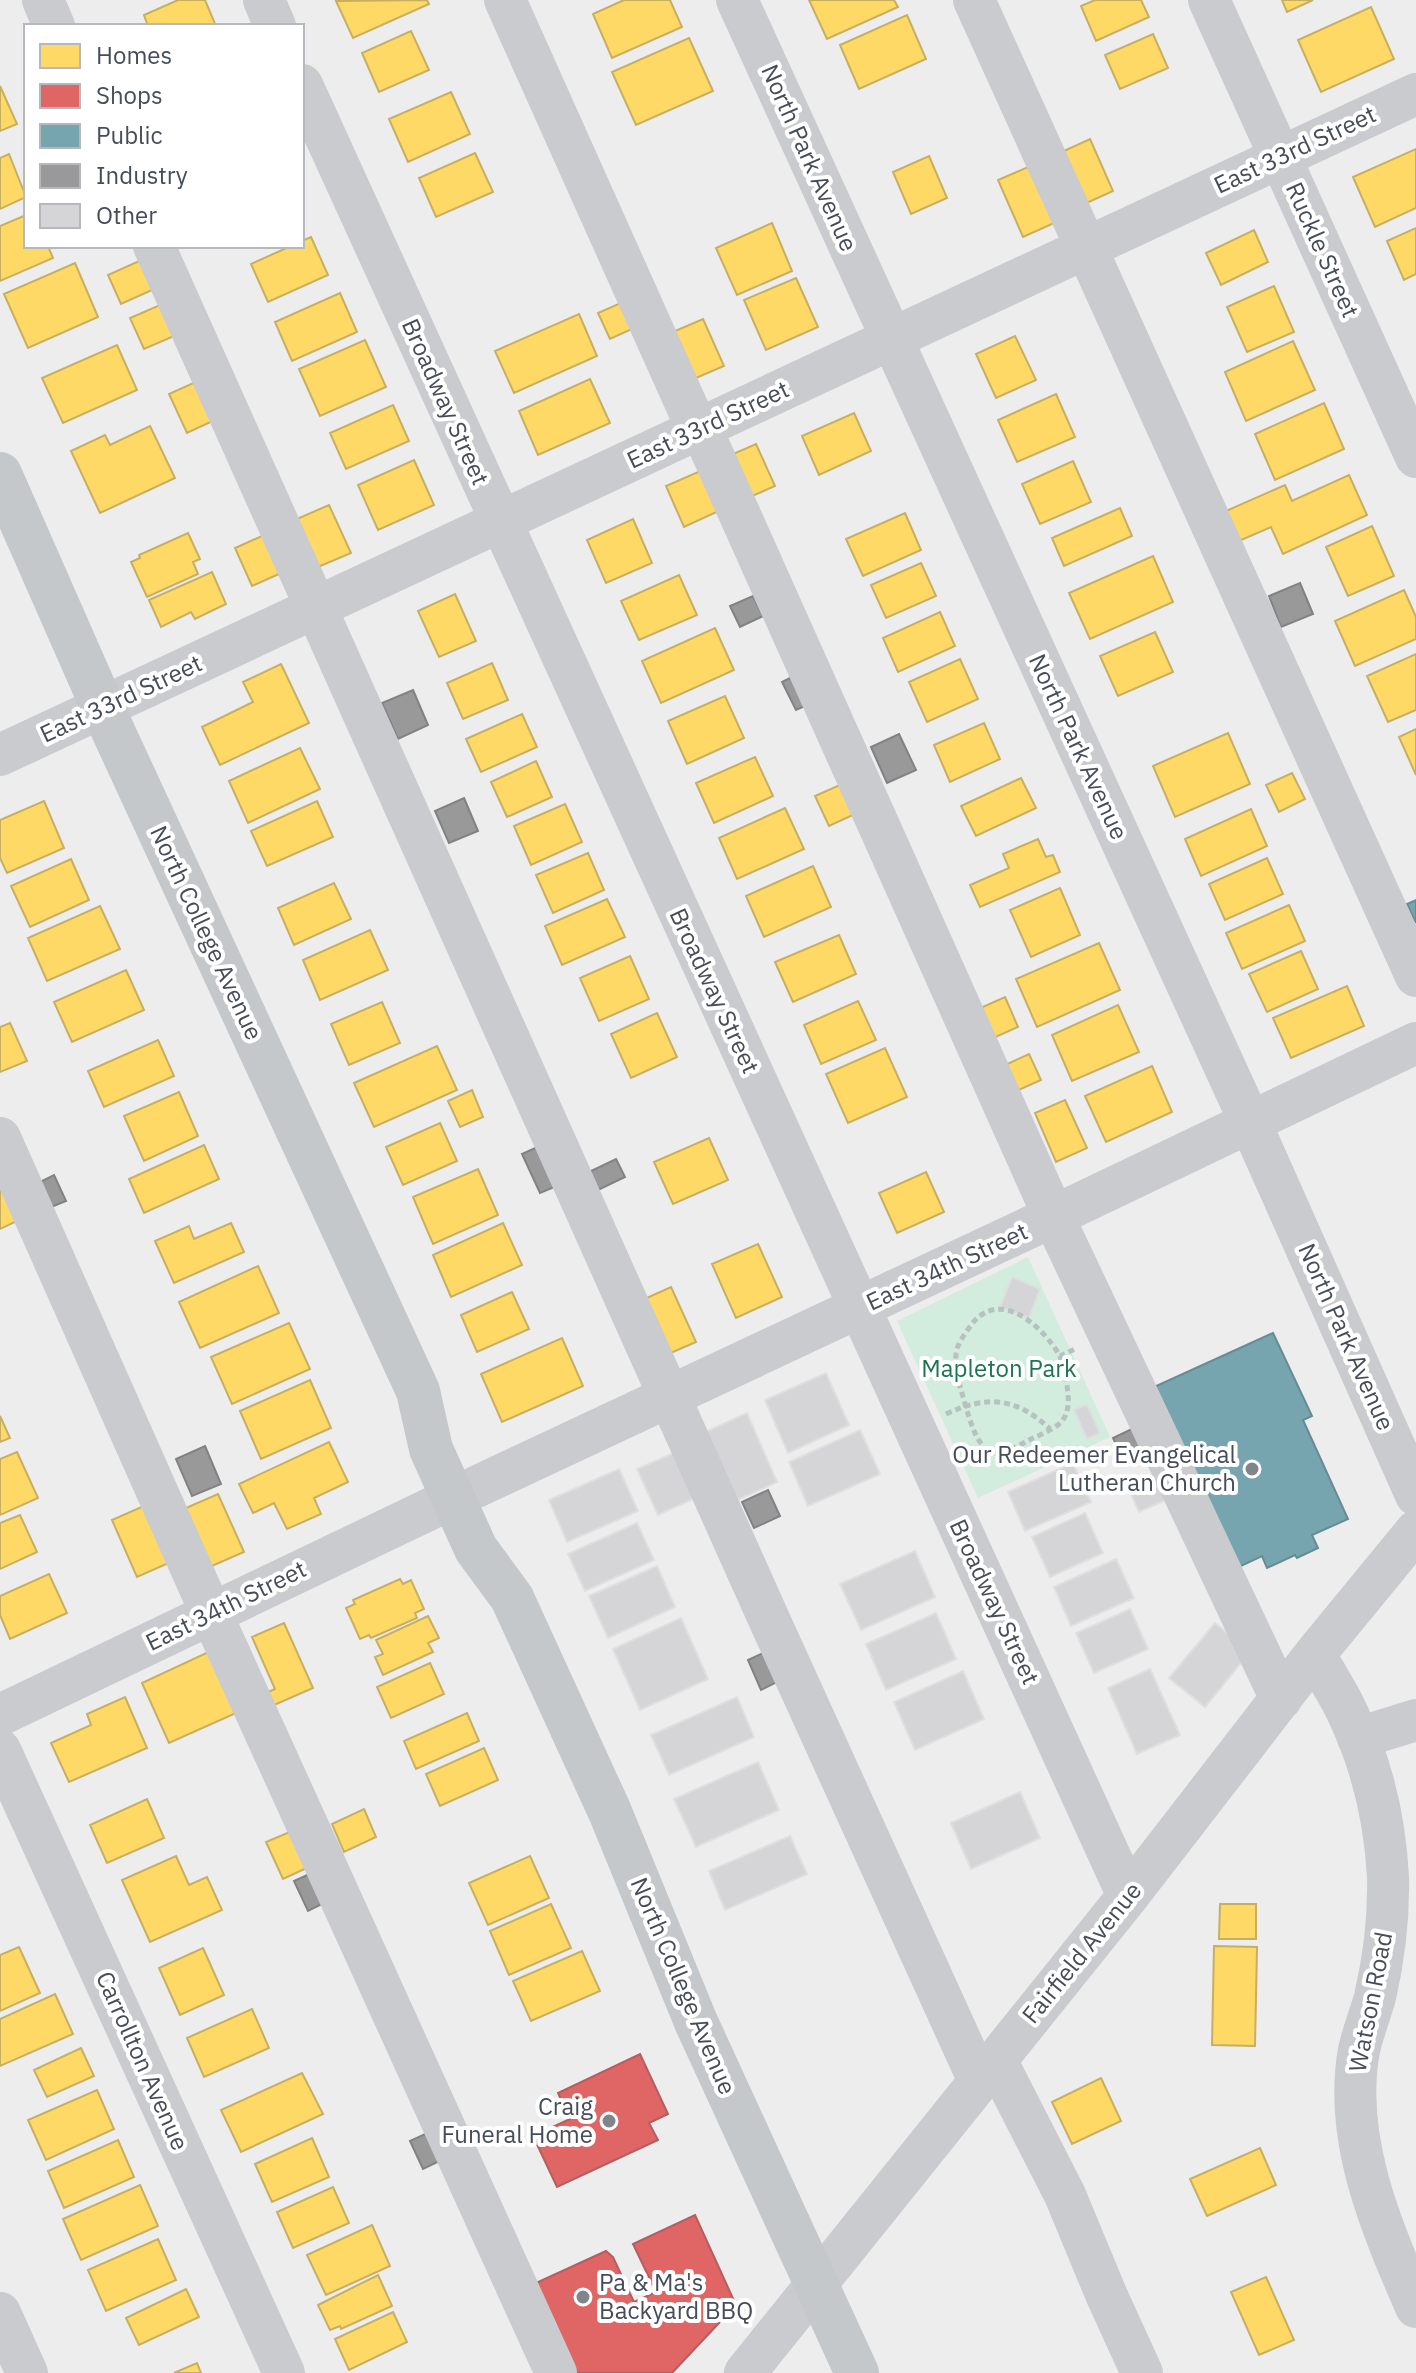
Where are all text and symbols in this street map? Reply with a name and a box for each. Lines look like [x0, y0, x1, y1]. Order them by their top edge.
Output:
legend [24, 24, 304, 248]
text: Homes [96, 39, 172, 71]
street label: North Park Avenue [754, 59, 865, 256]
text: Shops [96, 79, 163, 111]
street label: East 33rd Street [1208, 98, 1381, 201]
text: Public [96, 119, 163, 151]
text: Industry [96, 159, 188, 191]
street label: Ruckle Street [1279, 177, 1367, 322]
text: Other [96, 199, 157, 231]
street label: Broadway Street [395, 313, 497, 490]
street label: East 33rd Street [621, 373, 794, 476]
street label: East 33rd Street [34, 647, 207, 750]
street label: North Park Avenue [1022, 649, 1136, 845]
street label: North College Avenue [143, 820, 271, 1045]
street label: Broadway Street [663, 903, 767, 1078]
street label: East 34th Street [861, 1215, 1033, 1318]
street label: North Park Avenue [1291, 1238, 1402, 1435]
park label: Mapleton Park [921, 1352, 1077, 1384]
place label: Our Redeemer Evangelical Lutheran Church [952, 1438, 1236, 1498]
marker: Our Redeemer Evangelical Lutheran Church [1243, 1460, 1261, 1478]
street label: Broadway Street [943, 1514, 1047, 1689]
street label: East 34th Street [140, 1552, 311, 1658]
street label: North College Avenue [624, 1872, 744, 2099]
street label: Fairfield Avenue [1014, 1875, 1148, 2030]
street label: Watson Road [1341, 1929, 1399, 2075]
street label: Carrollton Avenue [89, 1966, 197, 2155]
place label: Craig Funeral Home [441, 2090, 593, 2150]
marker: Craig Funeral Home [600, 2112, 618, 2130]
place label: Pa & Ma's Backyard BBQ [599, 2266, 753, 2326]
marker: Pa & Ma's Backyard BBQ [574, 2288, 592, 2306]

